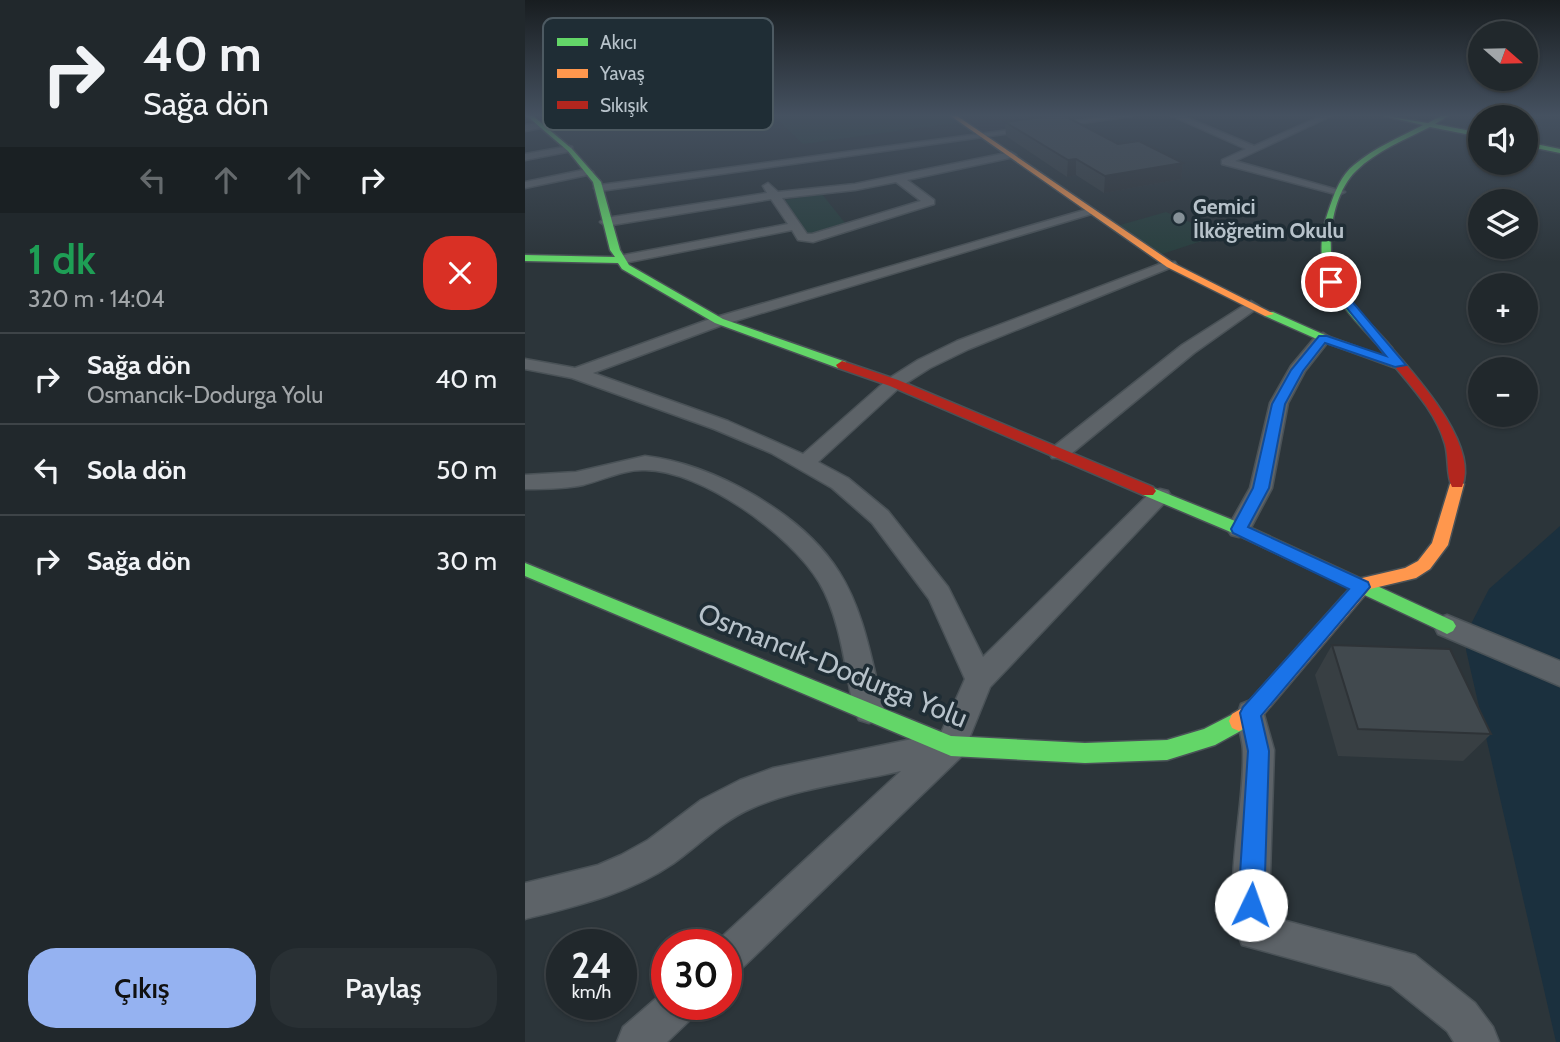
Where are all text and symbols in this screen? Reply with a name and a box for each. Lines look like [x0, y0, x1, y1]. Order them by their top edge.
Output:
legend [543, 18, 773, 130]
north arrow [1468, 21, 1538, 91]
map controls [1468, 21, 1538, 427]
text: 40 m [143, 24, 262, 83]
icon: right [28, 28, 119, 119]
text: Akıcı [600, 31, 637, 54]
text: Yavaş [599, 62, 645, 85]
text: Sağa dön [143, 84, 269, 123]
text: Sıkışık [600, 94, 648, 117]
button: sound [1468, 105, 1538, 175]
icon: left [134, 161, 172, 199]
icon: ahead [207, 161, 245, 199]
icon: ahead [280, 161, 318, 199]
icon: right [353, 161, 391, 199]
button: layers [1468, 189, 1538, 259]
place label: Gemici İlköğretim Okulu [1193, 194, 1344, 243]
marker: Gemici İlköğretim Okulu [1171, 210, 1187, 226]
text: 1 dk [28, 233, 96, 285]
button: close [423, 236, 497, 310]
pin [1301, 252, 1361, 312]
icon: arrive [1312, 263, 1350, 301]
button: + [1468, 273, 1538, 343]
text: 320 m · 14:04 [28, 285, 165, 313]
text: Sağa dön [87, 349, 191, 381]
button: − [1468, 357, 1538, 427]
icon: right [28, 360, 66, 398]
text: 40 m [435, 363, 497, 395]
text: Osmancık-Dodurga Yolu [87, 381, 323, 409]
icon: left [28, 451, 66, 489]
text: Sola dön [87, 454, 187, 486]
text: 50 m [436, 454, 497, 486]
icon: right [28, 542, 66, 580]
text: Sağa dön [87, 545, 191, 577]
text: 30 m [436, 545, 497, 577]
street label: Osmancık-Dodurga Yolu [693, 595, 973, 735]
position arrow [1214, 868, 1288, 942]
speed limit sign: 30 [651, 929, 742, 1020]
text: 24 [571, 944, 612, 987]
button: Çıkış [28, 948, 256, 1028]
button: Paylaş [270, 948, 497, 1028]
text: km/h [572, 981, 611, 1003]

